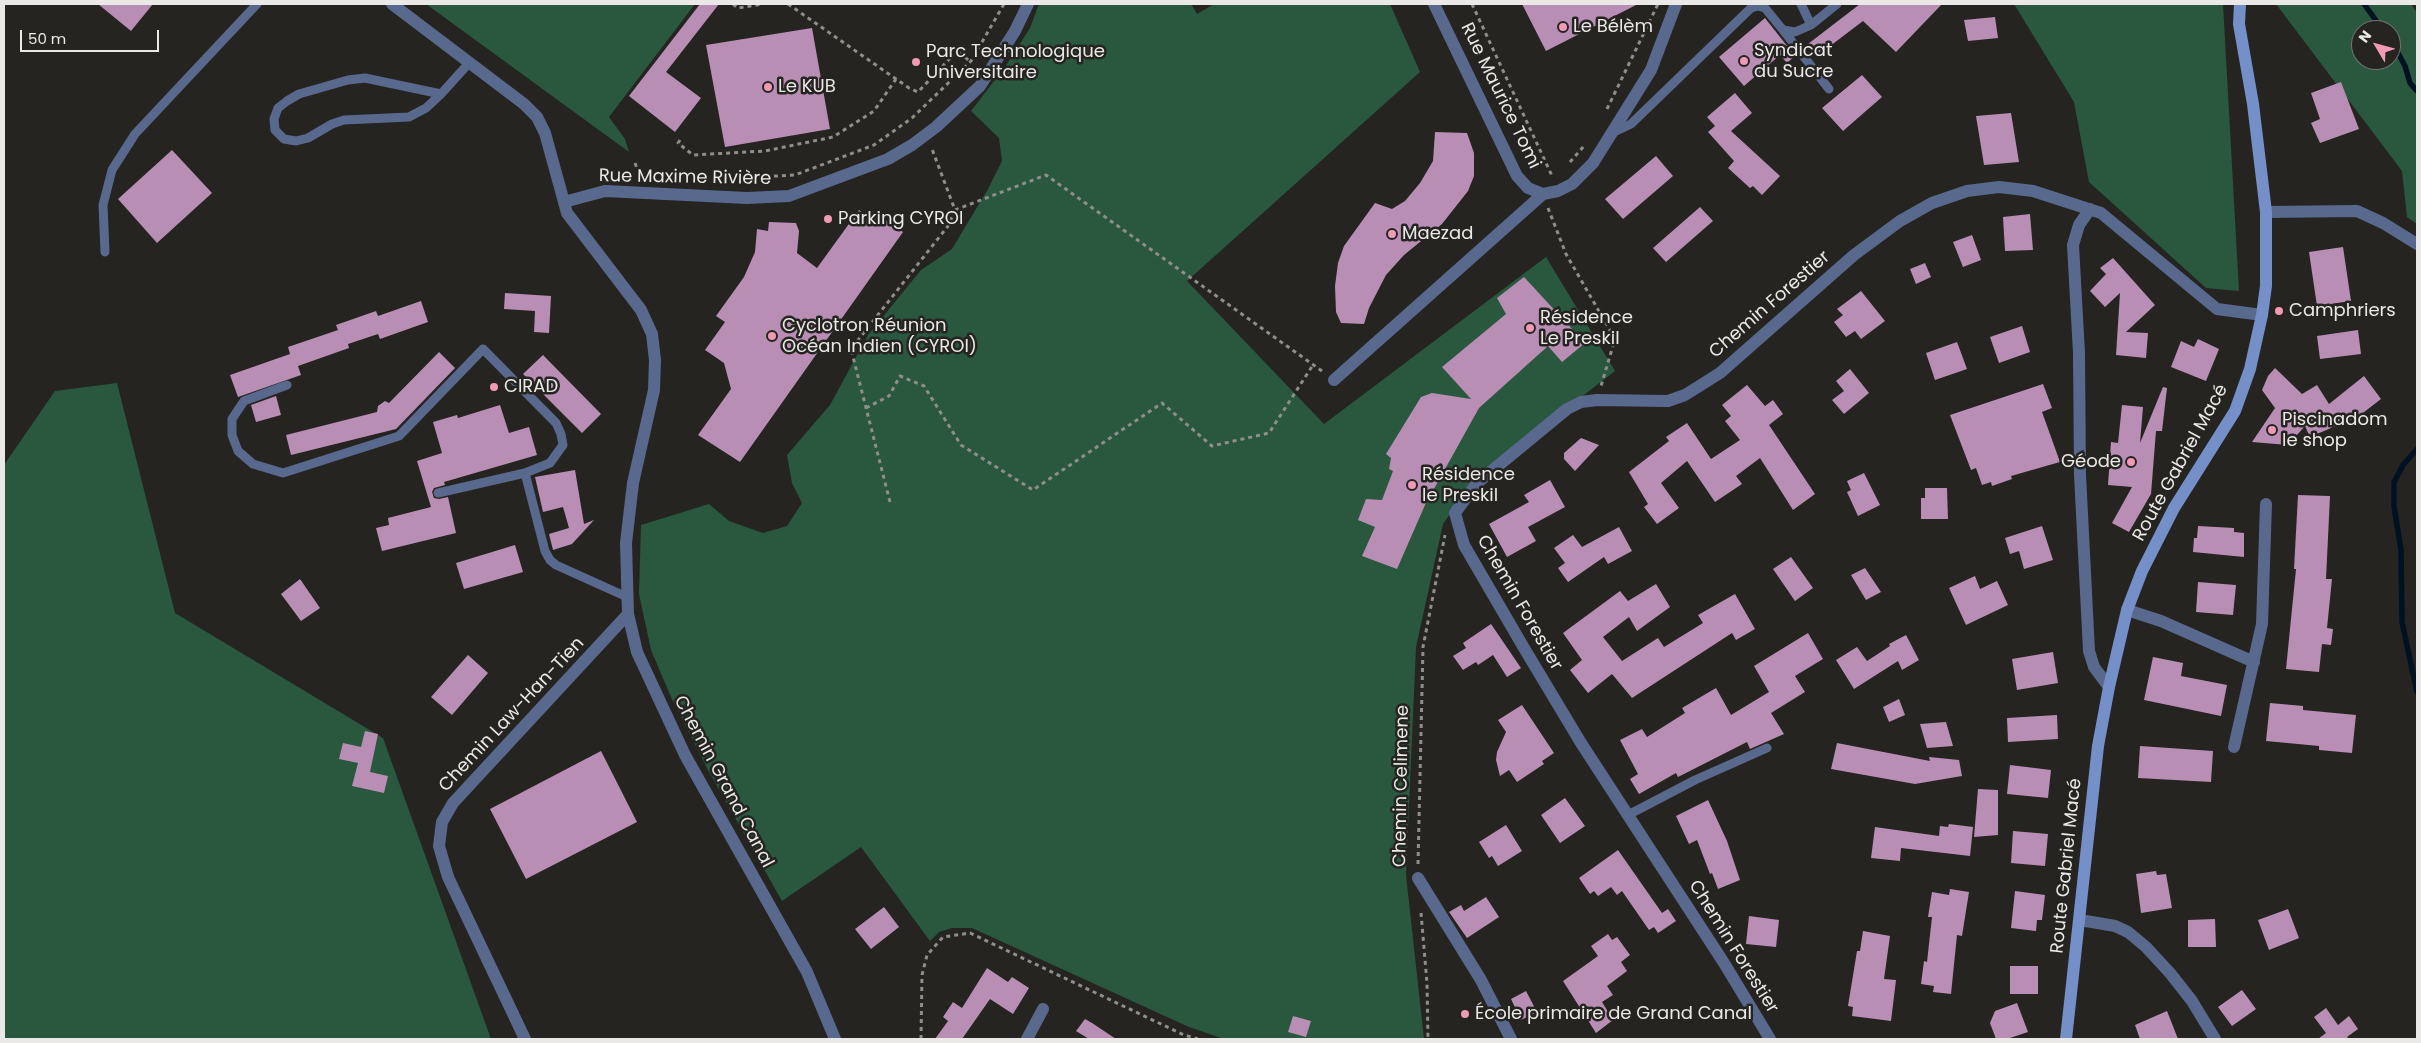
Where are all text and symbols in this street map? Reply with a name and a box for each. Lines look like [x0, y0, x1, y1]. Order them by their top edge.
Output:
place label: Le Bélèm [1573, 16, 1653, 38]
street label: Rue Maurice Tomi [1455, 19, 1545, 173]
scale bar [22, 20, 161, 52]
north arrow [2351, 20, 2401, 70]
marker: Le Bélèm [1557, 21, 1569, 33]
text: N [2354, 26, 2376, 47]
text: 50 m [28, 28, 66, 49]
place label: Syndicat du Sucre [1754, 40, 1833, 82]
place label: Parc Technologique Universitaire [926, 41, 1105, 84]
marker: Syndicat du Sucre [1738, 55, 1750, 67]
marker: Parc Technologique Universitaire [910, 56, 922, 68]
place label: Le KUB [778, 76, 836, 98]
marker: Le KUB [762, 81, 774, 93]
street label: Rue Maxime Rivière [599, 166, 771, 190]
place label: Parking CYROI [838, 208, 963, 230]
marker: Parking CYROI [822, 213, 834, 225]
place label: Maezad [1402, 223, 1473, 245]
marker: Maezad [1386, 228, 1398, 240]
street label: Chemin Forestier [1705, 247, 1835, 363]
place label: Camphriers [2289, 300, 2396, 322]
marker: Camphriers [2273, 305, 2285, 317]
place label: Résidence Le Preskil [1540, 307, 1633, 350]
place label: Cyclotron Réunion Océan Indien (CYROI) [782, 315, 977, 358]
marker: Résidence Le Preskil [1524, 322, 1536, 334]
marker: Cyclotron Réunion Océan Indien (CYROI) [766, 330, 778, 342]
place label: CIRAD [504, 376, 558, 398]
marker: CIRAD [488, 381, 500, 393]
street label: Route Gabriel Macé [2129, 381, 2233, 545]
place label: Piscinadom le shop [2282, 409, 2388, 452]
marker: Piscinadom le shop [2266, 424, 2278, 436]
place label: Géode [2061, 451, 2121, 473]
marker: Géode [2125, 456, 2137, 468]
place label: Résidence le Preskil [1422, 464, 1515, 506]
marker: Résidence le Preskil [1406, 479, 1418, 491]
street label: Chemin Forestier [1472, 532, 1566, 674]
street label: Chemin Law-Han-Tien [435, 633, 589, 797]
street label: Chemin Grand Canal [669, 692, 777, 872]
street label: Chemin Celimene [1390, 705, 1414, 867]
street label: Route Gabriel Macé [2047, 777, 2087, 955]
street label: Chemin Forestier [1683, 877, 1783, 1017]
place label: École primaire de Grand Canal [1475, 1003, 1752, 1025]
marker: École primaire de Grand Canal [1459, 1008, 1471, 1020]

